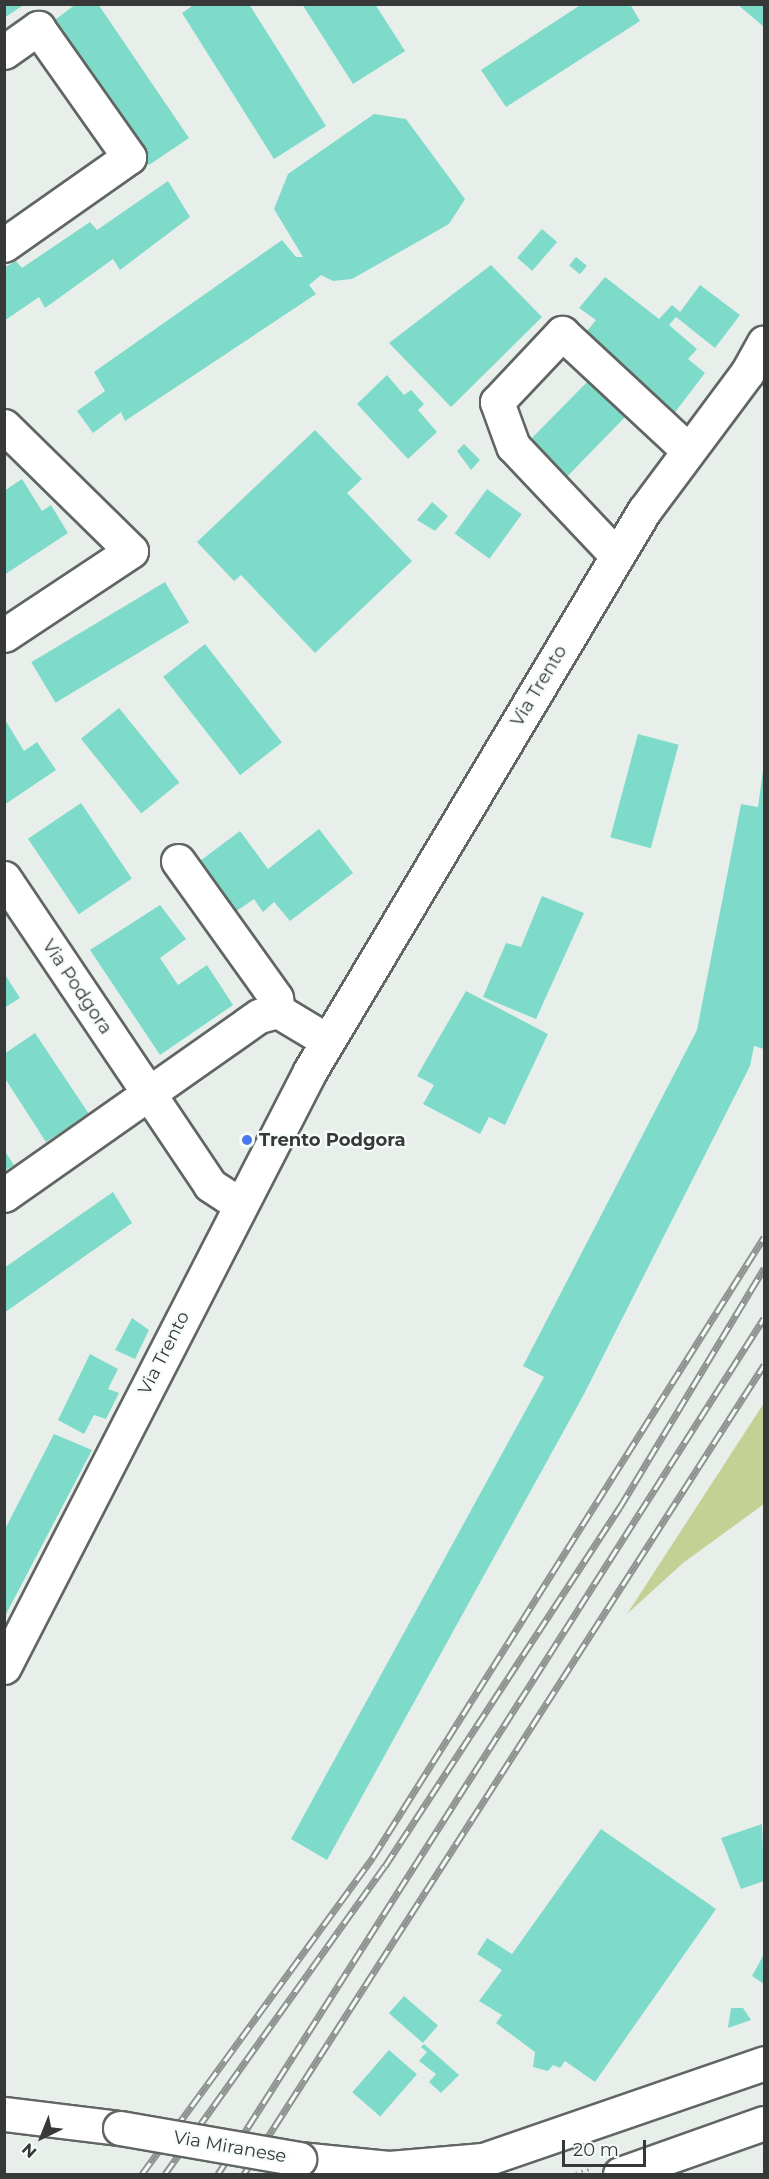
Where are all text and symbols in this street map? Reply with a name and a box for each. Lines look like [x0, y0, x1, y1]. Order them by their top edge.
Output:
street label: Via Trento [506, 642, 572, 730]
street label: Via Podgora [37, 936, 117, 1038]
place label: Trento Podgora [259, 1129, 405, 1151]
marker: Trento Podgora [240, 1133, 254, 1147]
street label: Via Trento [134, 1308, 194, 1398]
north arrow [12, 2107, 72, 2167]
street label: Via Miranese [172, 2126, 288, 2168]
scale bar [565, 2128, 649, 2166]
text: N [18, 2139, 41, 2162]
text: 20 m [573, 2139, 619, 2161]

